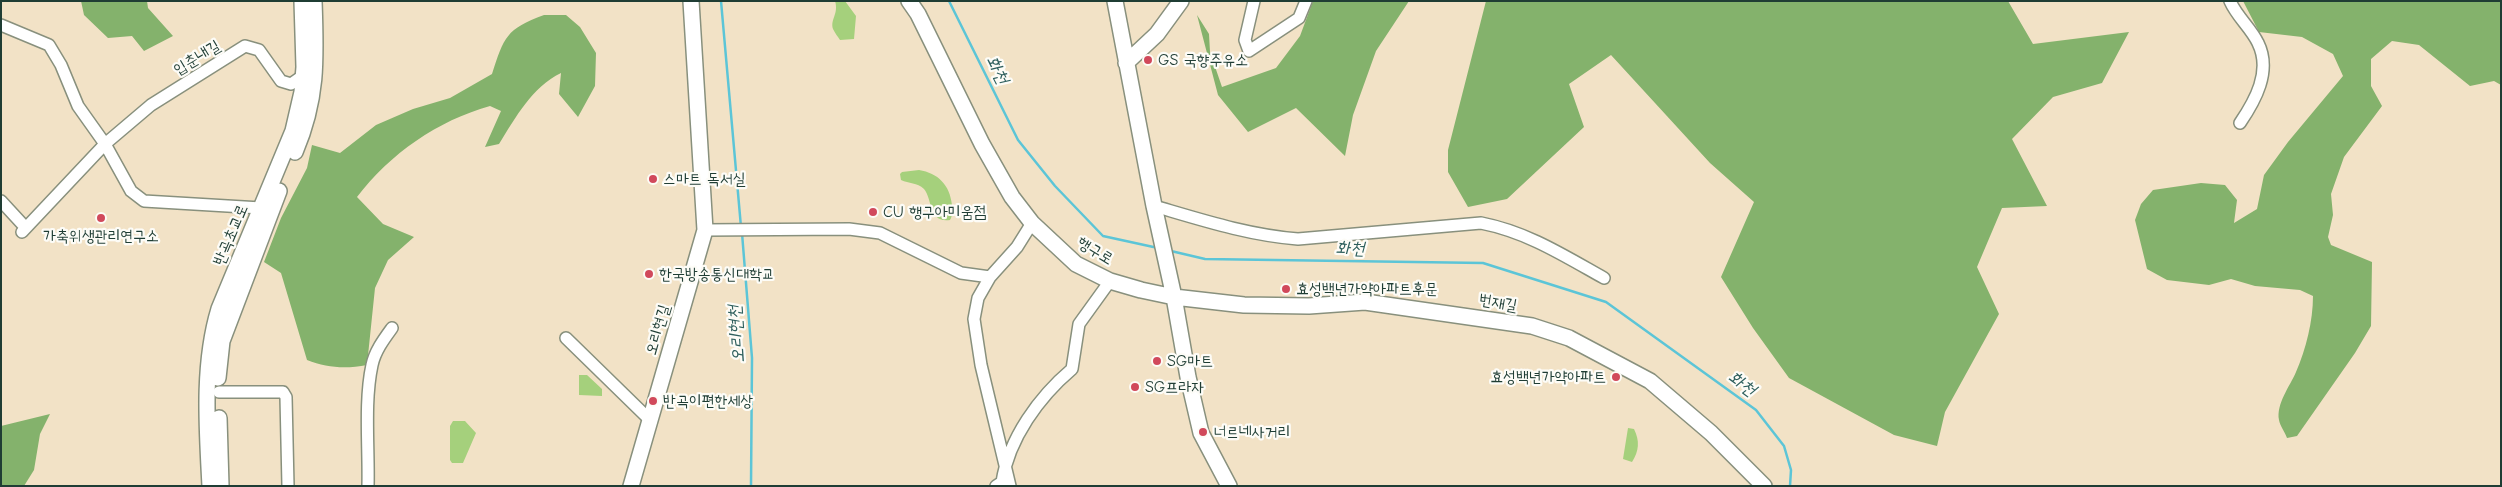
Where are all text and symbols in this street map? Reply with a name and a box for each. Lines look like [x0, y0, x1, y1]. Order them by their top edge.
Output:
street label: 입춘내길 [170, 37, 224, 79]
place label: GS 국향주유소 [1158, 50, 1248, 70]
water label: 화천 [981, 52, 1013, 88]
marker: GS 국향주유소 [1142, 54, 1154, 66]
place label: 스마트 독서실 [663, 169, 746, 189]
marker: 스마트 독서실 [647, 173, 659, 185]
street label: 반곡초교로 [210, 202, 252, 268]
place label: CU 행구아미움점 [883, 202, 986, 222]
marker: CU 행구아미움점 [867, 206, 879, 218]
marker: 가축위생관리연구소 [95, 212, 107, 224]
place label: 가축위생관리연구소 [43, 226, 159, 246]
street label: 행구로 [1074, 233, 1116, 269]
water label: 화천 [1335, 238, 1365, 260]
place label: 한국방송통신대학교 [659, 264, 775, 284]
marker: 한국방송통신대학교 [643, 268, 655, 280]
place label: 효성백년가약아파트후문 [1296, 279, 1438, 299]
marker: 효성백년가약아파트후문 [1280, 283, 1292, 295]
street label: 번재길 [1477, 290, 1519, 316]
street label: 오리현길 [642, 303, 674, 357]
water label: 오리현천 [724, 304, 750, 364]
place label: SG마트 [1167, 351, 1213, 371]
marker: SG마트 [1151, 355, 1163, 367]
place label: 효성백년가약아파트 [1490, 367, 1606, 387]
water label: 화천 [1724, 367, 1760, 401]
marker: 효성백년가약아파트 [1610, 371, 1622, 383]
place label: SG프라자 [1145, 377, 1204, 397]
marker: SG프라자 [1129, 381, 1141, 393]
place label: 반곡이편한세상 [663, 391, 753, 411]
marker: 반곡이편한세상 [647, 395, 659, 407]
place label: 너르네사거리 [1213, 422, 1290, 442]
marker: 너르네사거리 [1197, 426, 1209, 438]

